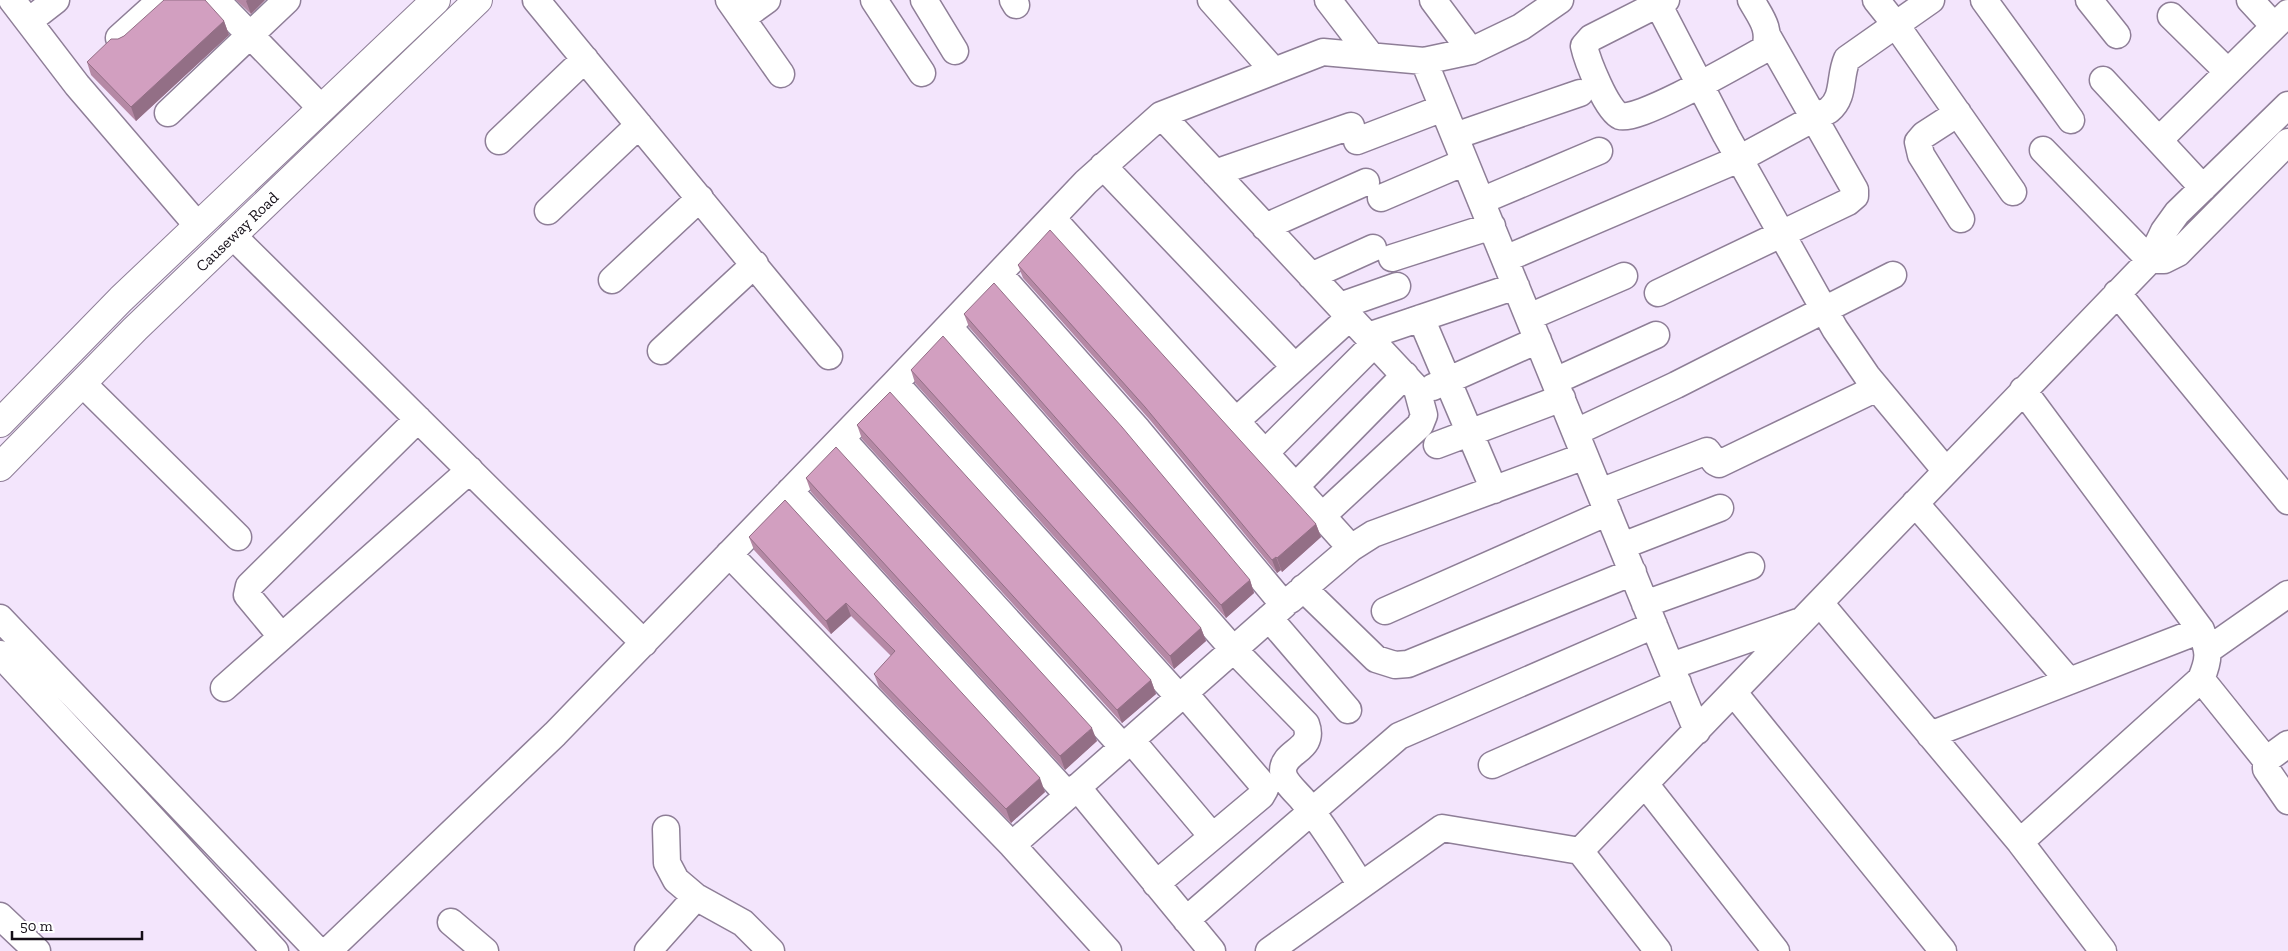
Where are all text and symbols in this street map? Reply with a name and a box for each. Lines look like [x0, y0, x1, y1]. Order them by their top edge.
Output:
street label: Causeway Road [192, 188, 282, 276]
scale bar [12, 908, 142, 940]
text: 50 m [20, 917, 53, 935]

